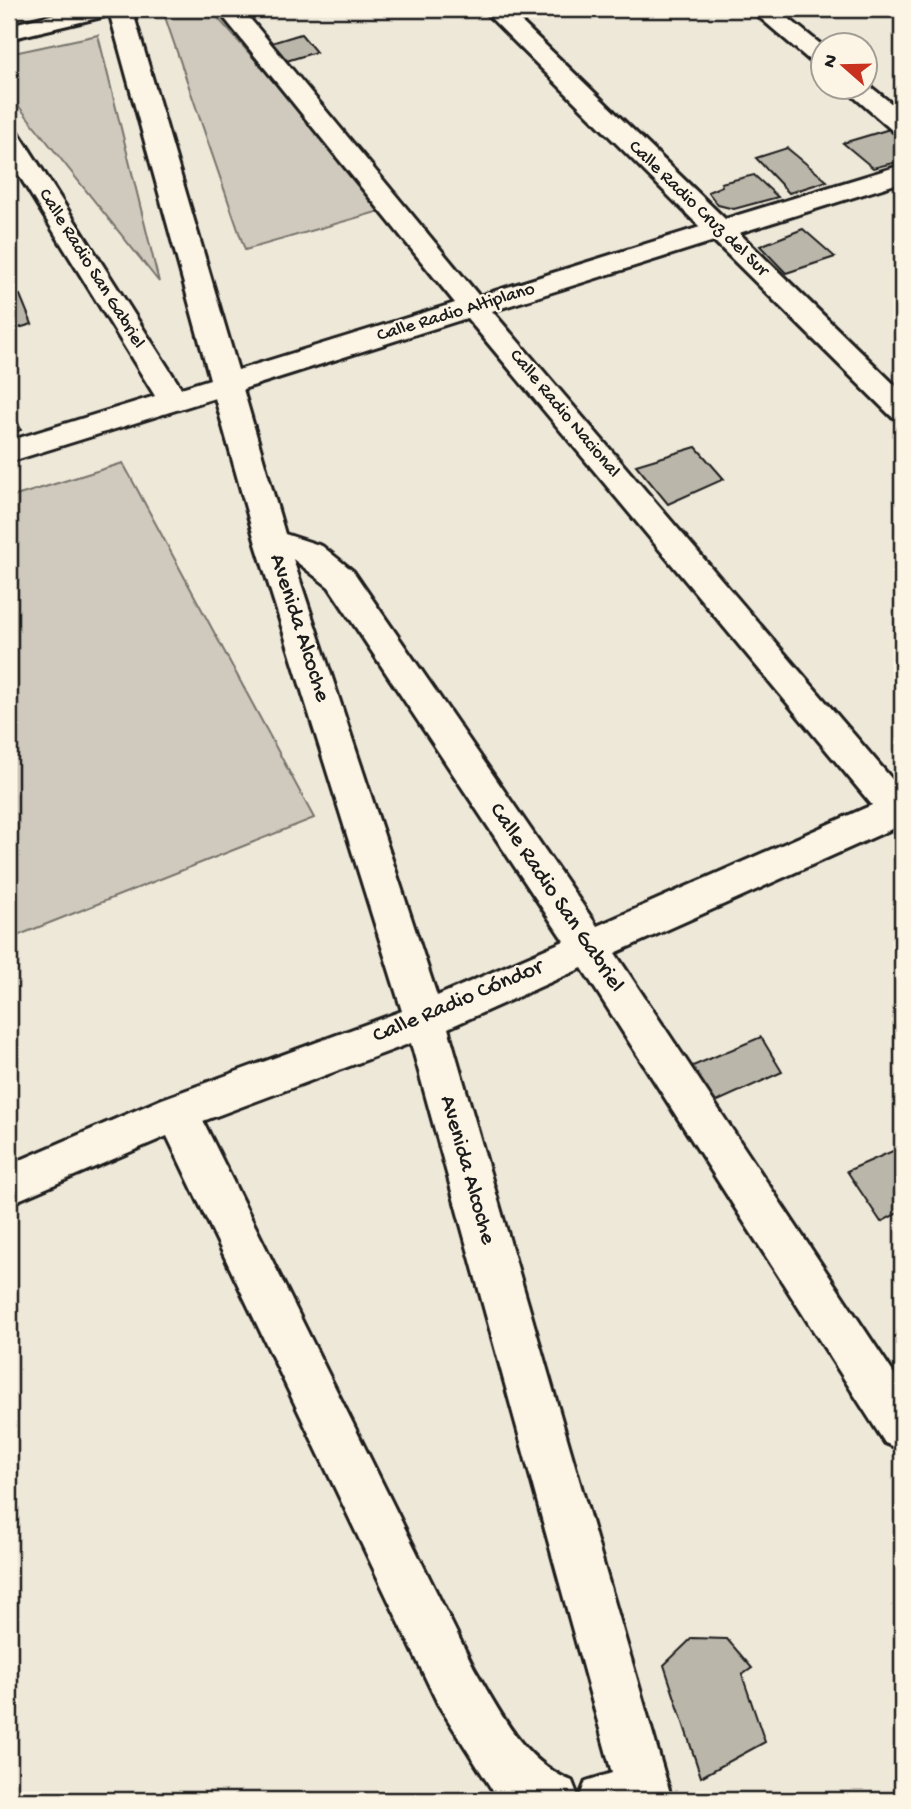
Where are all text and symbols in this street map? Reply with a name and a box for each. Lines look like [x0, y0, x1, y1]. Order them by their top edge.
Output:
north arrow [810, 32, 880, 102]
text: N [818, 52, 844, 71]
street label: Calle Radio Cruz del Sur [623, 136, 775, 284]
street label: Calle Radio San Gabriel [33, 185, 149, 353]
street label: Calle Radio Altiplano [374, 278, 538, 348]
street label: Calle Radio Nacional [504, 345, 624, 483]
street label: Avenida Alcoche [262, 551, 336, 706]
street label: Calle Radio San Gabriel [483, 798, 629, 998]
street label: Calle Radio Cóndor [369, 953, 549, 1050]
street label: Avenida Alcoche [433, 1092, 501, 1249]

